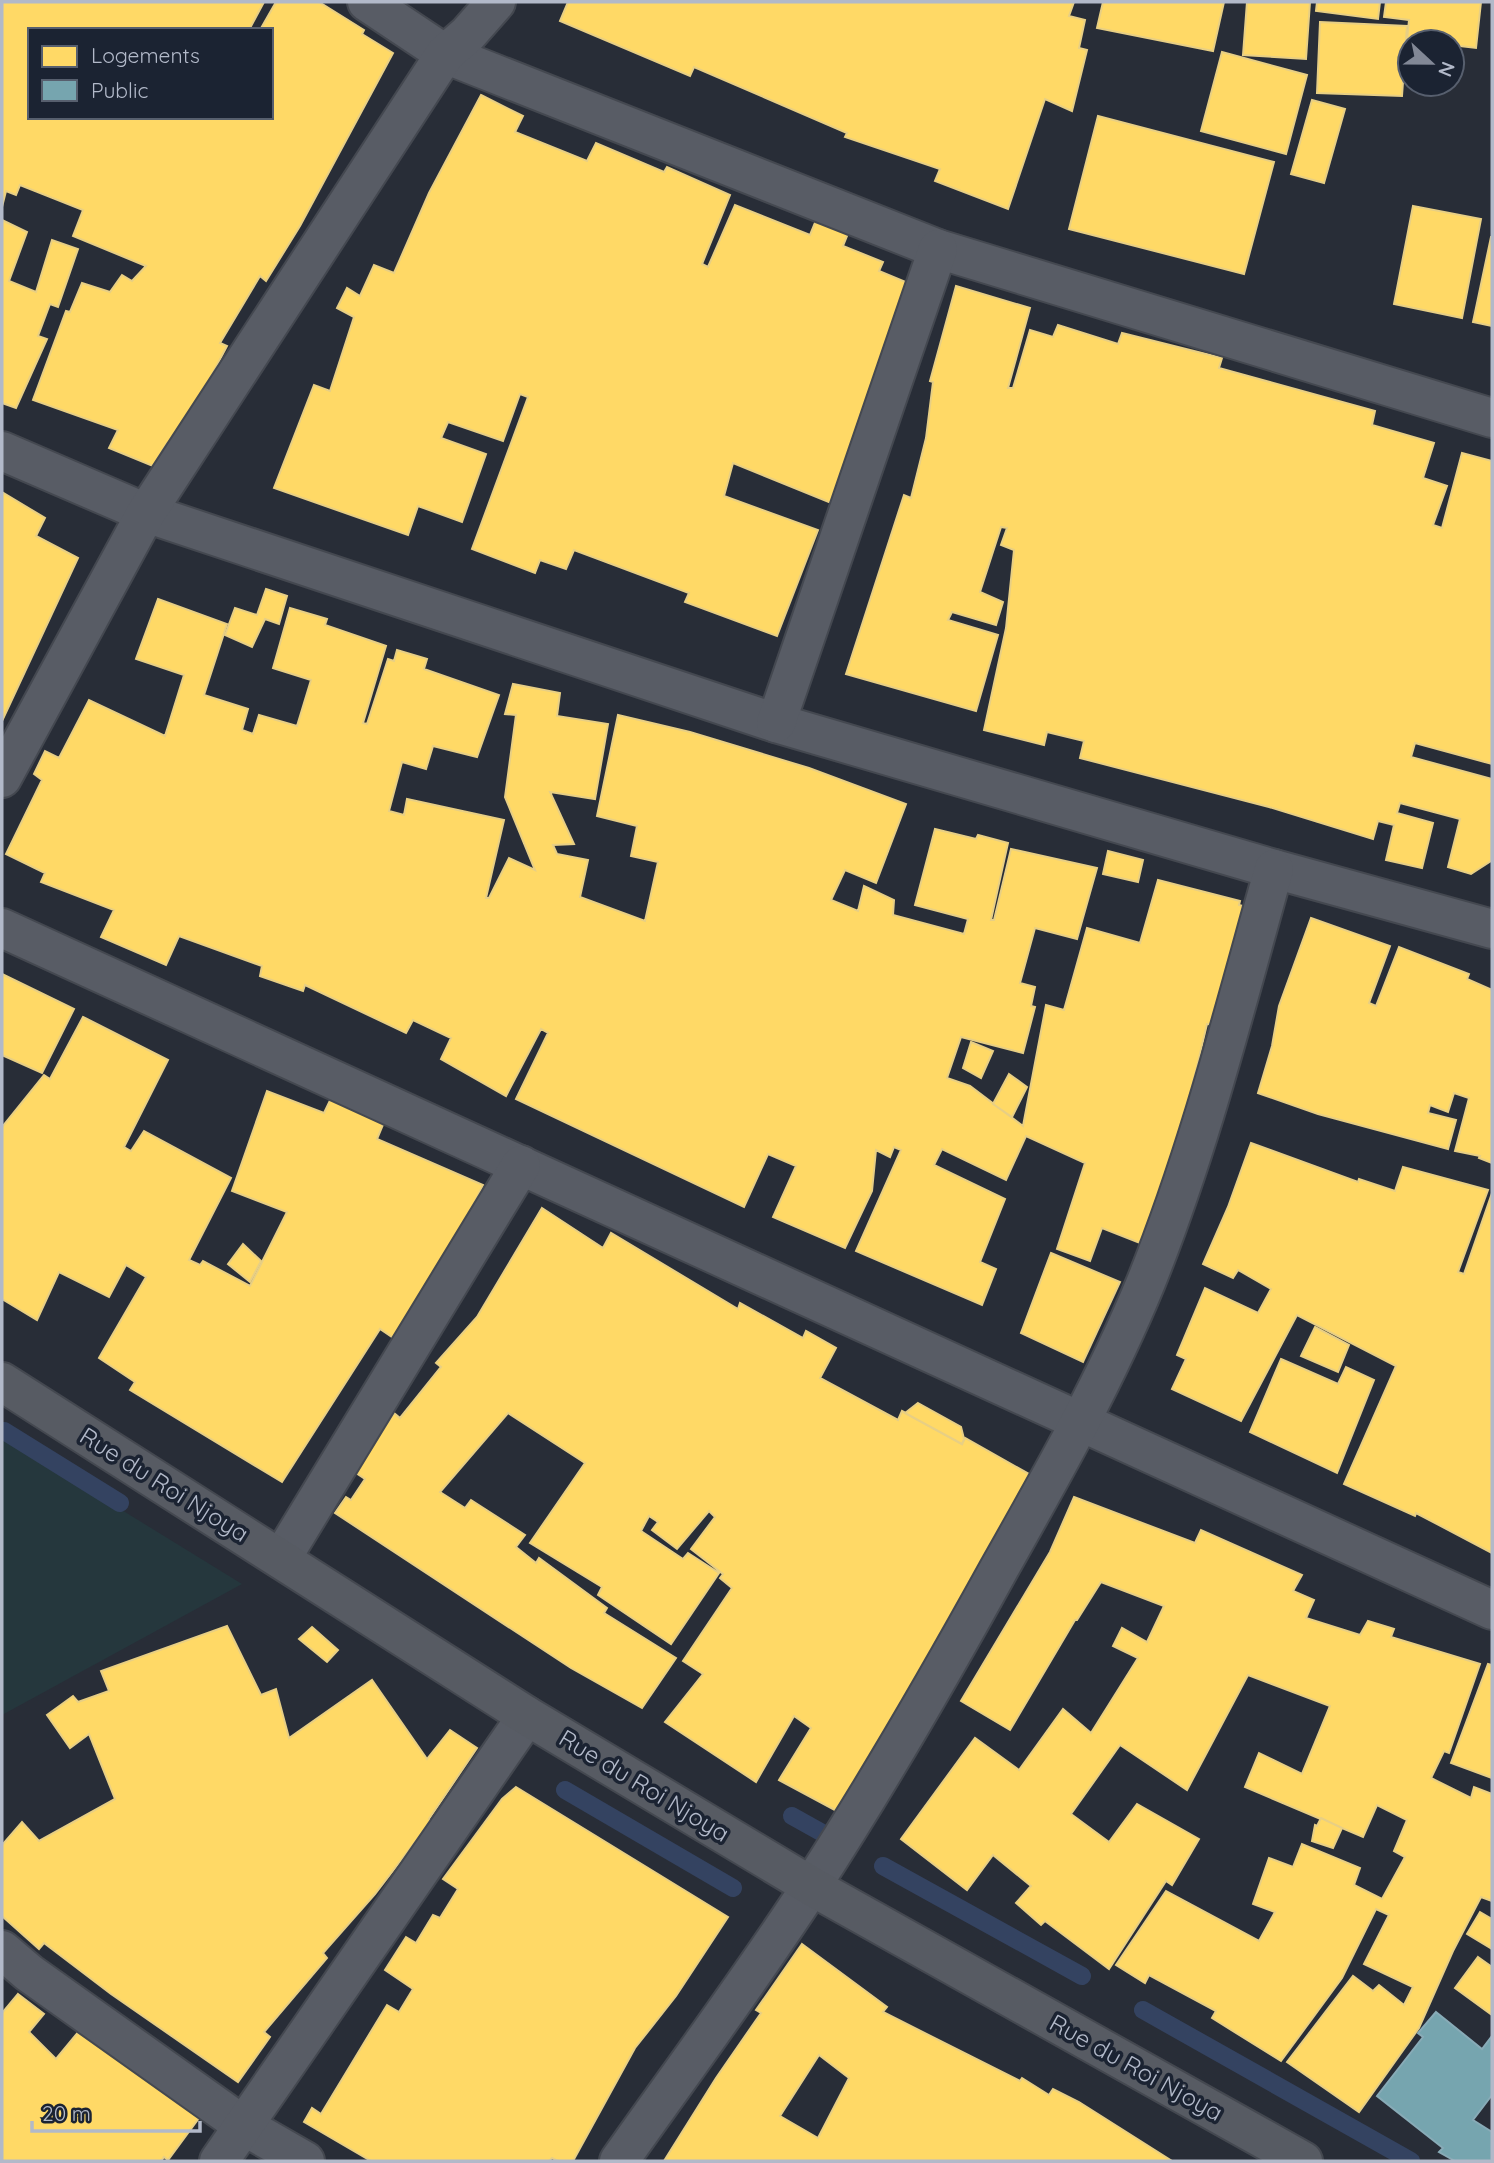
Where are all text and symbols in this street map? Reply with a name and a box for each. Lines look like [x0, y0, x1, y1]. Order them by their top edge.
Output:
legend [28, 28, 273, 119]
north arrow [1396, 28, 1466, 98]
text: Logements [91, 42, 200, 68]
text: N [1433, 58, 1461, 80]
text: Public [91, 77, 148, 103]
street label: Rue du Roi Njoya [75, 1420, 255, 1548]
street label: Rue du Roi Njoya [554, 1722, 735, 1848]
street label: Rue du Roi Njoya [1045, 2007, 1228, 2127]
scale bar [32, 2090, 200, 2134]
text: 20 m [42, 2100, 91, 2126]

